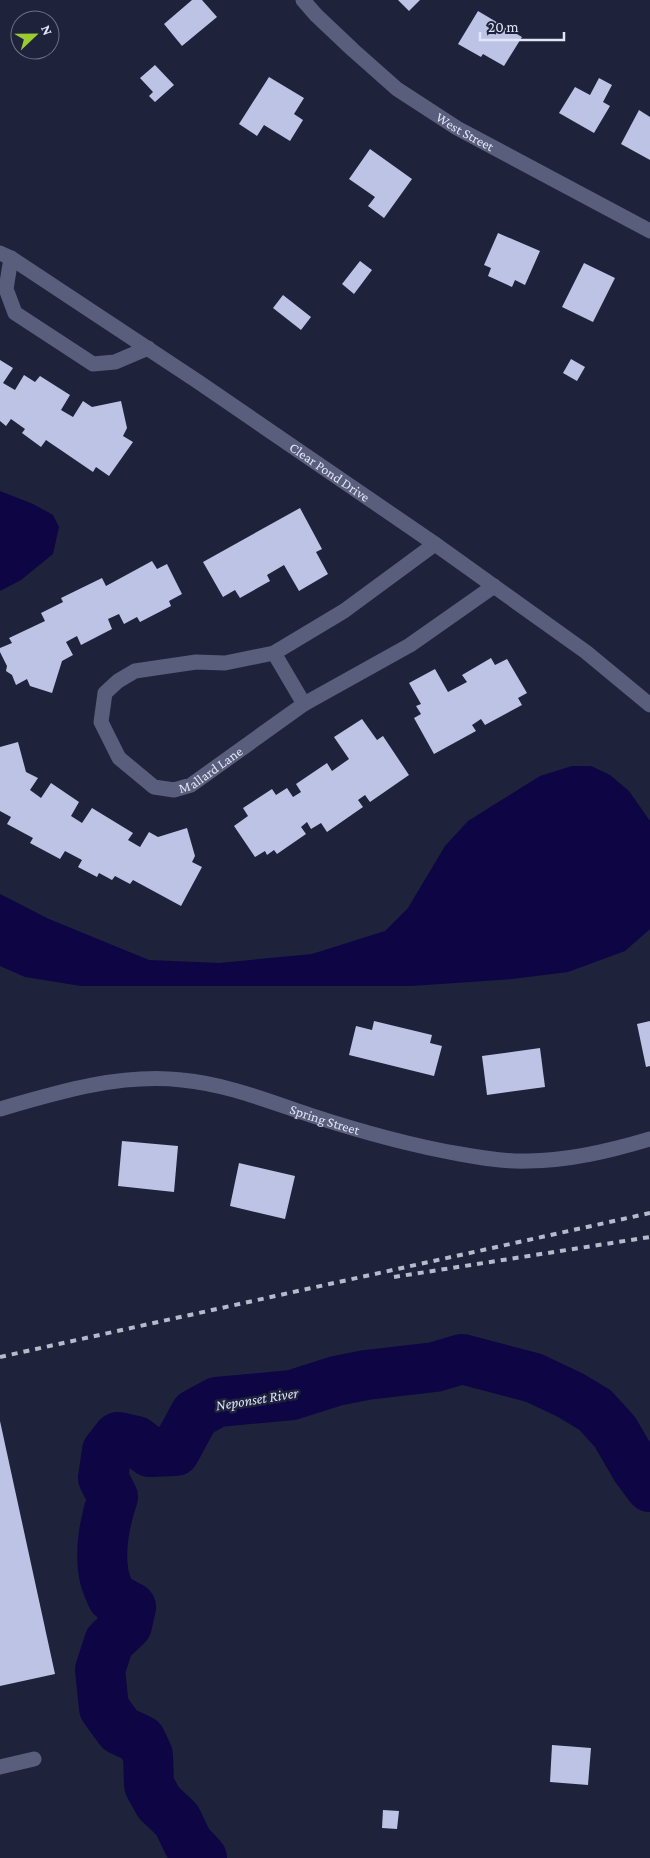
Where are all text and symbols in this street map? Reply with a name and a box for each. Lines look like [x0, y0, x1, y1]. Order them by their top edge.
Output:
north arrow [10, 10, 60, 60]
scale bar [480, 10, 564, 42]
text: 20 m [488, 19, 519, 35]
text: N [38, 23, 56, 38]
street label: West Street [433, 109, 497, 154]
street label: Clear Pond Drive [287, 439, 373, 505]
street label: Mallard Lane [177, 743, 245, 796]
street label: Spring Street [288, 1101, 362, 1138]
water label: Neponset River [215, 1384, 300, 1414]

